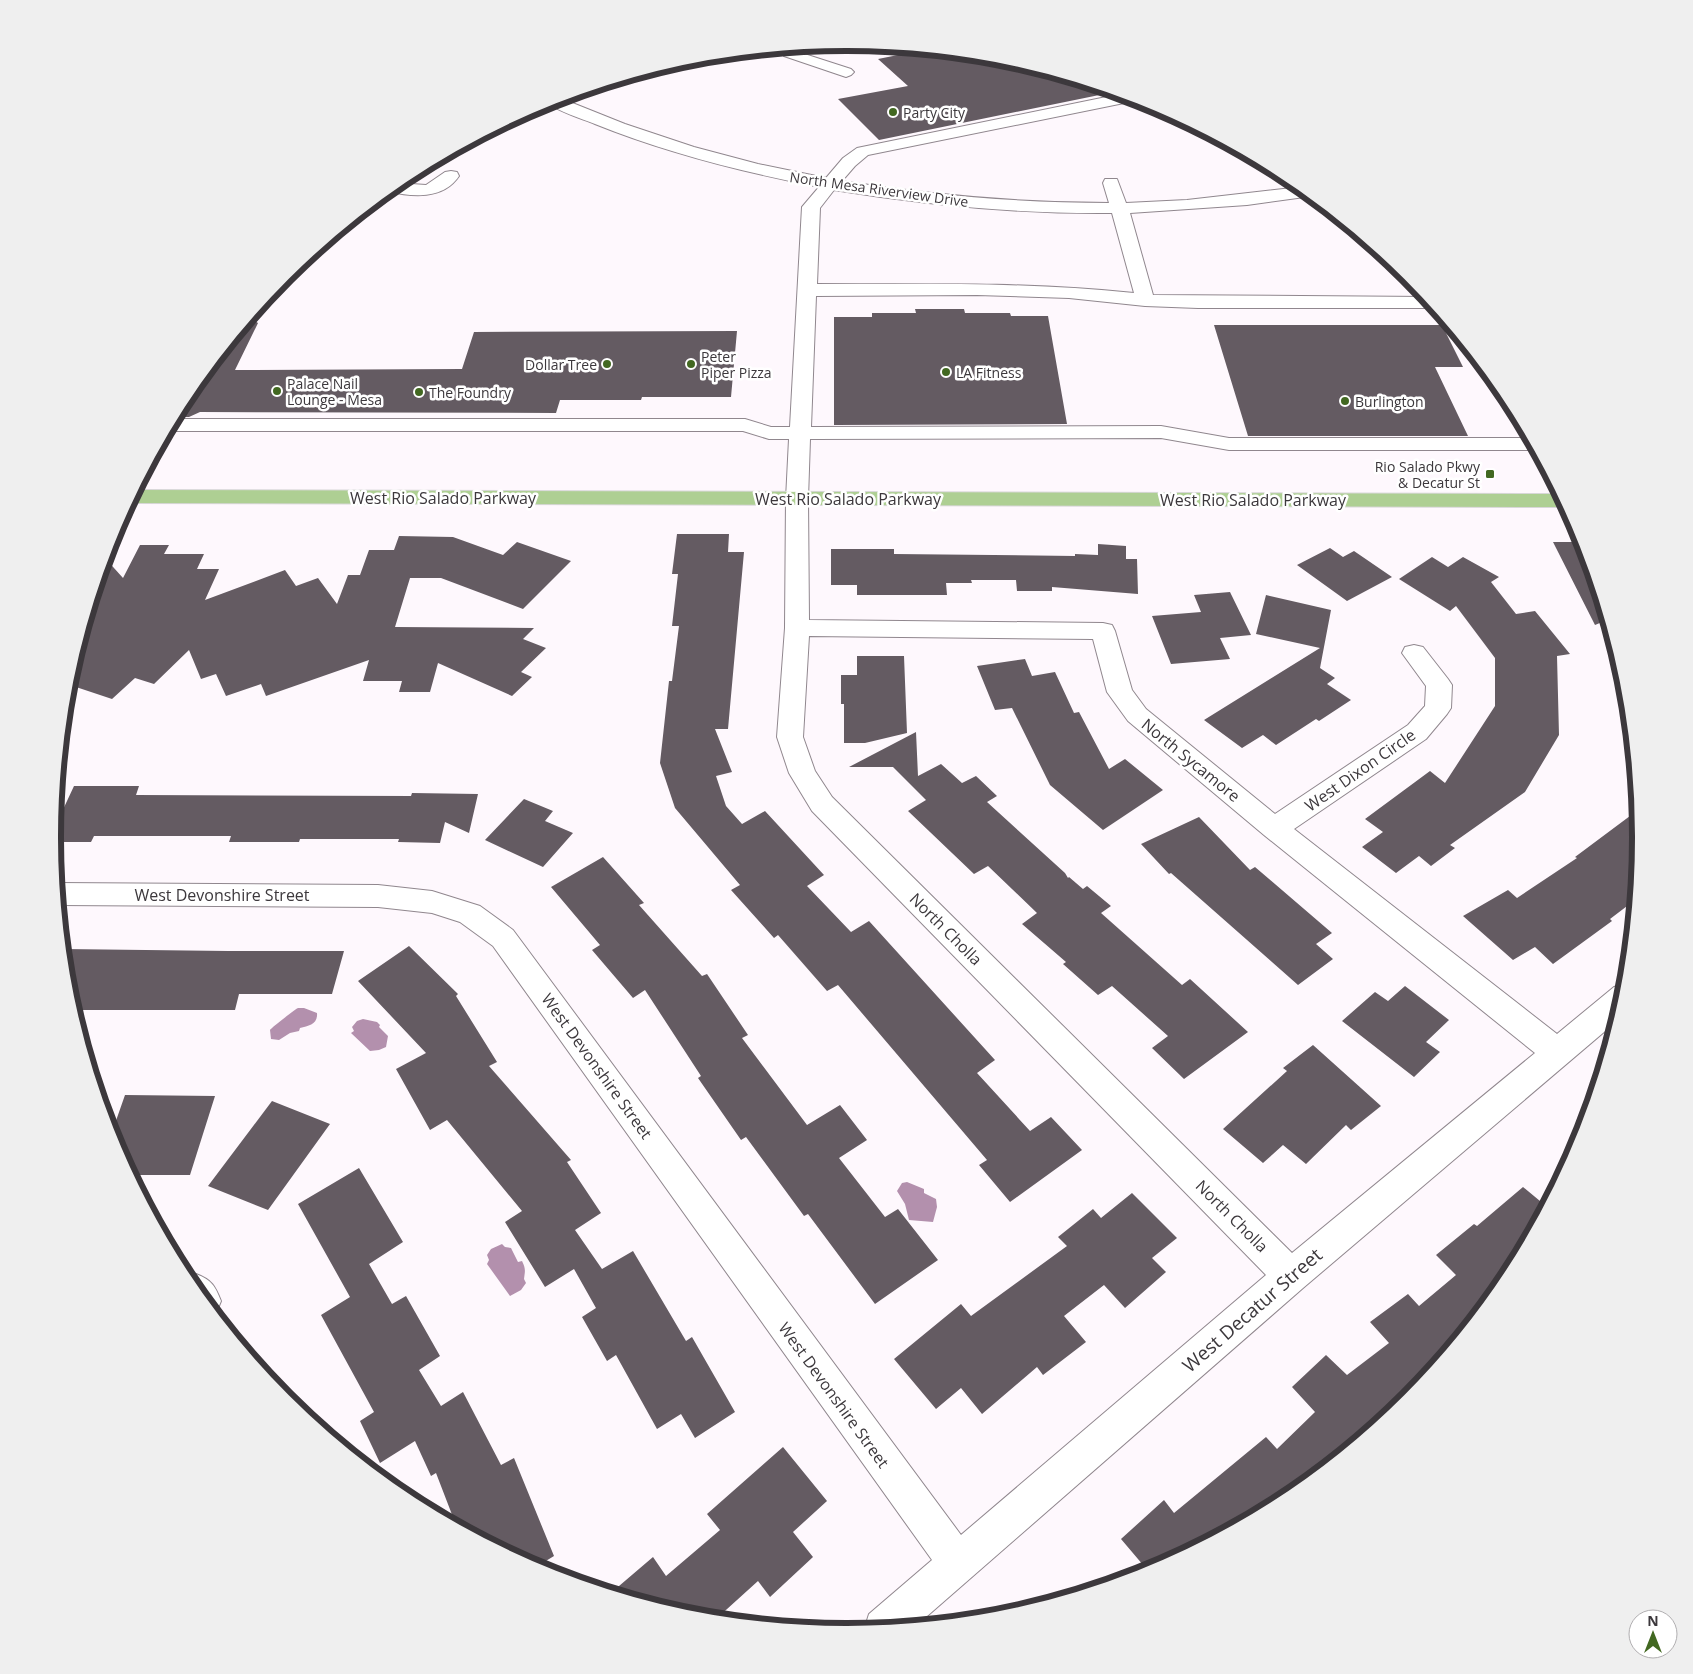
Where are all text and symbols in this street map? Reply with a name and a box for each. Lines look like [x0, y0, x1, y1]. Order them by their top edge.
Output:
place label: Party City [903, 103, 966, 122]
marker: Party City [887, 106, 899, 118]
street label: North Mesa Riverview Drive [788, 167, 970, 211]
place label: Peter Piper Pizza [701, 347, 772, 382]
place label: Dollar Tree [525, 355, 597, 374]
marker: Dollar Tree [601, 358, 613, 370]
marker: Peter Piper Pizza [685, 358, 697, 370]
place label: LA Fitness [956, 363, 1022, 382]
marker: LA Fitness [940, 366, 952, 378]
place label: Palace Nail Lounge - Mesa [287, 374, 382, 409]
place label: The Foundry [429, 383, 512, 402]
marker: Palace Nail Lounge - Mesa [271, 385, 283, 397]
marker: The Foundry [413, 386, 425, 398]
place label: Burlington [1355, 392, 1424, 411]
marker: Burlington [1339, 395, 1351, 407]
place label: Rio Salado Pkwy & Decatur St [1375, 457, 1481, 492]
marker: Rio Salado Pkwy & Decatur St [1484, 468, 1496, 480]
street label: West Rio Salado Parkway [350, 487, 537, 509]
street label: West Rio Salado Parkway [755, 488, 942, 510]
street label: West Rio Salado Parkway [1160, 489, 1347, 511]
street label: North Sycamore [1137, 713, 1245, 807]
street label: West Dixon Circle [1300, 724, 1420, 816]
street label: West Devonshire Street [134, 884, 310, 906]
street label: North Cholla [905, 888, 987, 970]
street label: West Devonshire Street [537, 989, 658, 1144]
street label: North Cholla [1191, 1175, 1273, 1257]
street label: West Decatur Street [1177, 1242, 1328, 1378]
street label: West Devonshire Street [774, 1318, 895, 1473]
north arrow [1628, 1609, 1678, 1659]
text: N [1647, 1611, 1659, 1630]

